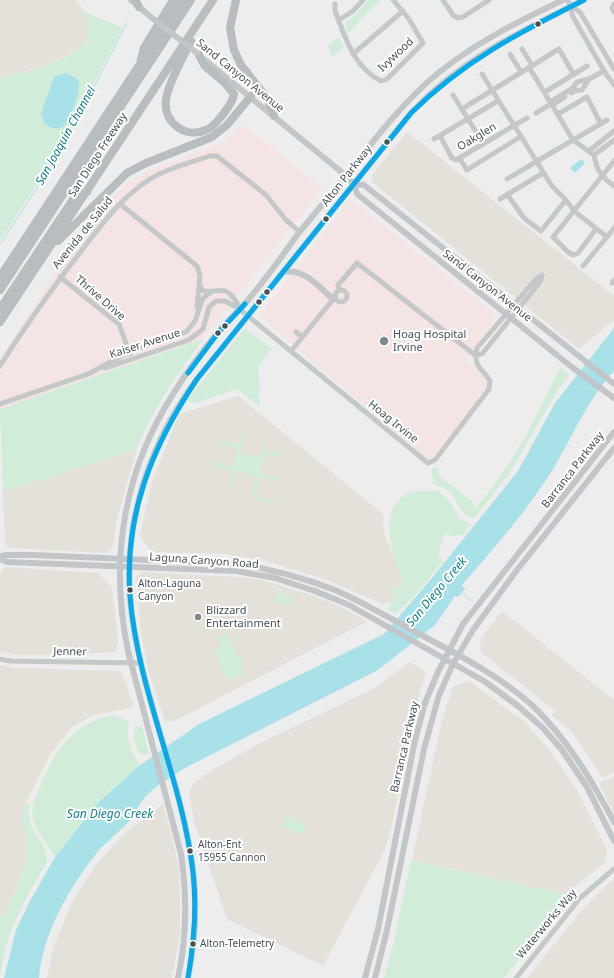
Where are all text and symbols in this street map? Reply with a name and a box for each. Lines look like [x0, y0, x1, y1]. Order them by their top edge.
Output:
unlabelled marker [533, 19, 543, 29]
street label: Ivywood [376, 35, 416, 75]
street label: Sand Canyon Avenue [193, 37, 287, 115]
water label: San Joaquin Channel [33, 84, 99, 188]
street label: San Diego Freeway [66, 110, 130, 200]
street label: Oakglen [455, 120, 499, 154]
unlabelled marker [382, 137, 392, 147]
street label: Alton Parkway [319, 143, 375, 209]
street label: Avenida de Salud [50, 194, 116, 272]
unlabelled marker [321, 214, 331, 224]
street label: Sand Canyon Avenue [440, 247, 534, 325]
street label: Thrive Drive [72, 273, 128, 323]
unlabelled marker [262, 287, 272, 297]
unlabelled marker [254, 297, 264, 307]
unlabelled marker [220, 321, 230, 331]
street label: Kaiser Avenue [108, 326, 182, 362]
unlabelled marker [213, 328, 223, 338]
place label: Hoag Hospital Irvine [393, 328, 466, 354]
marker: Hoag Hospital Irvine [378, 335, 390, 347]
street label: Hoag Irvine [365, 398, 421, 446]
street label: Barranca Parkway [539, 429, 607, 511]
street label: Laguna Canyon Road [149, 551, 259, 571]
water label: San Diego Creek [404, 554, 470, 630]
place label: Alton-Laguna Canyon [138, 578, 201, 602]
marker: Alton-Laguna Canyon [125, 585, 135, 595]
place label: Blizzard Entertainment [206, 604, 281, 630]
marker: Blizzard Entertainment [193, 612, 203, 622]
street label: Jenner [53, 645, 87, 659]
street label: Barranca Parkway [388, 700, 422, 794]
water label: San Diego Creek [67, 808, 153, 822]
place label: Alton-Ent 15955 Cannon [198, 839, 266, 862]
marker: Alton-Ent 15955 Cannon [185, 846, 195, 856]
street label: Waterworks Way [514, 887, 580, 961]
place label: Alton-Telemetry [200, 938, 274, 950]
marker: Alton-Telemetry [188, 939, 198, 949]

